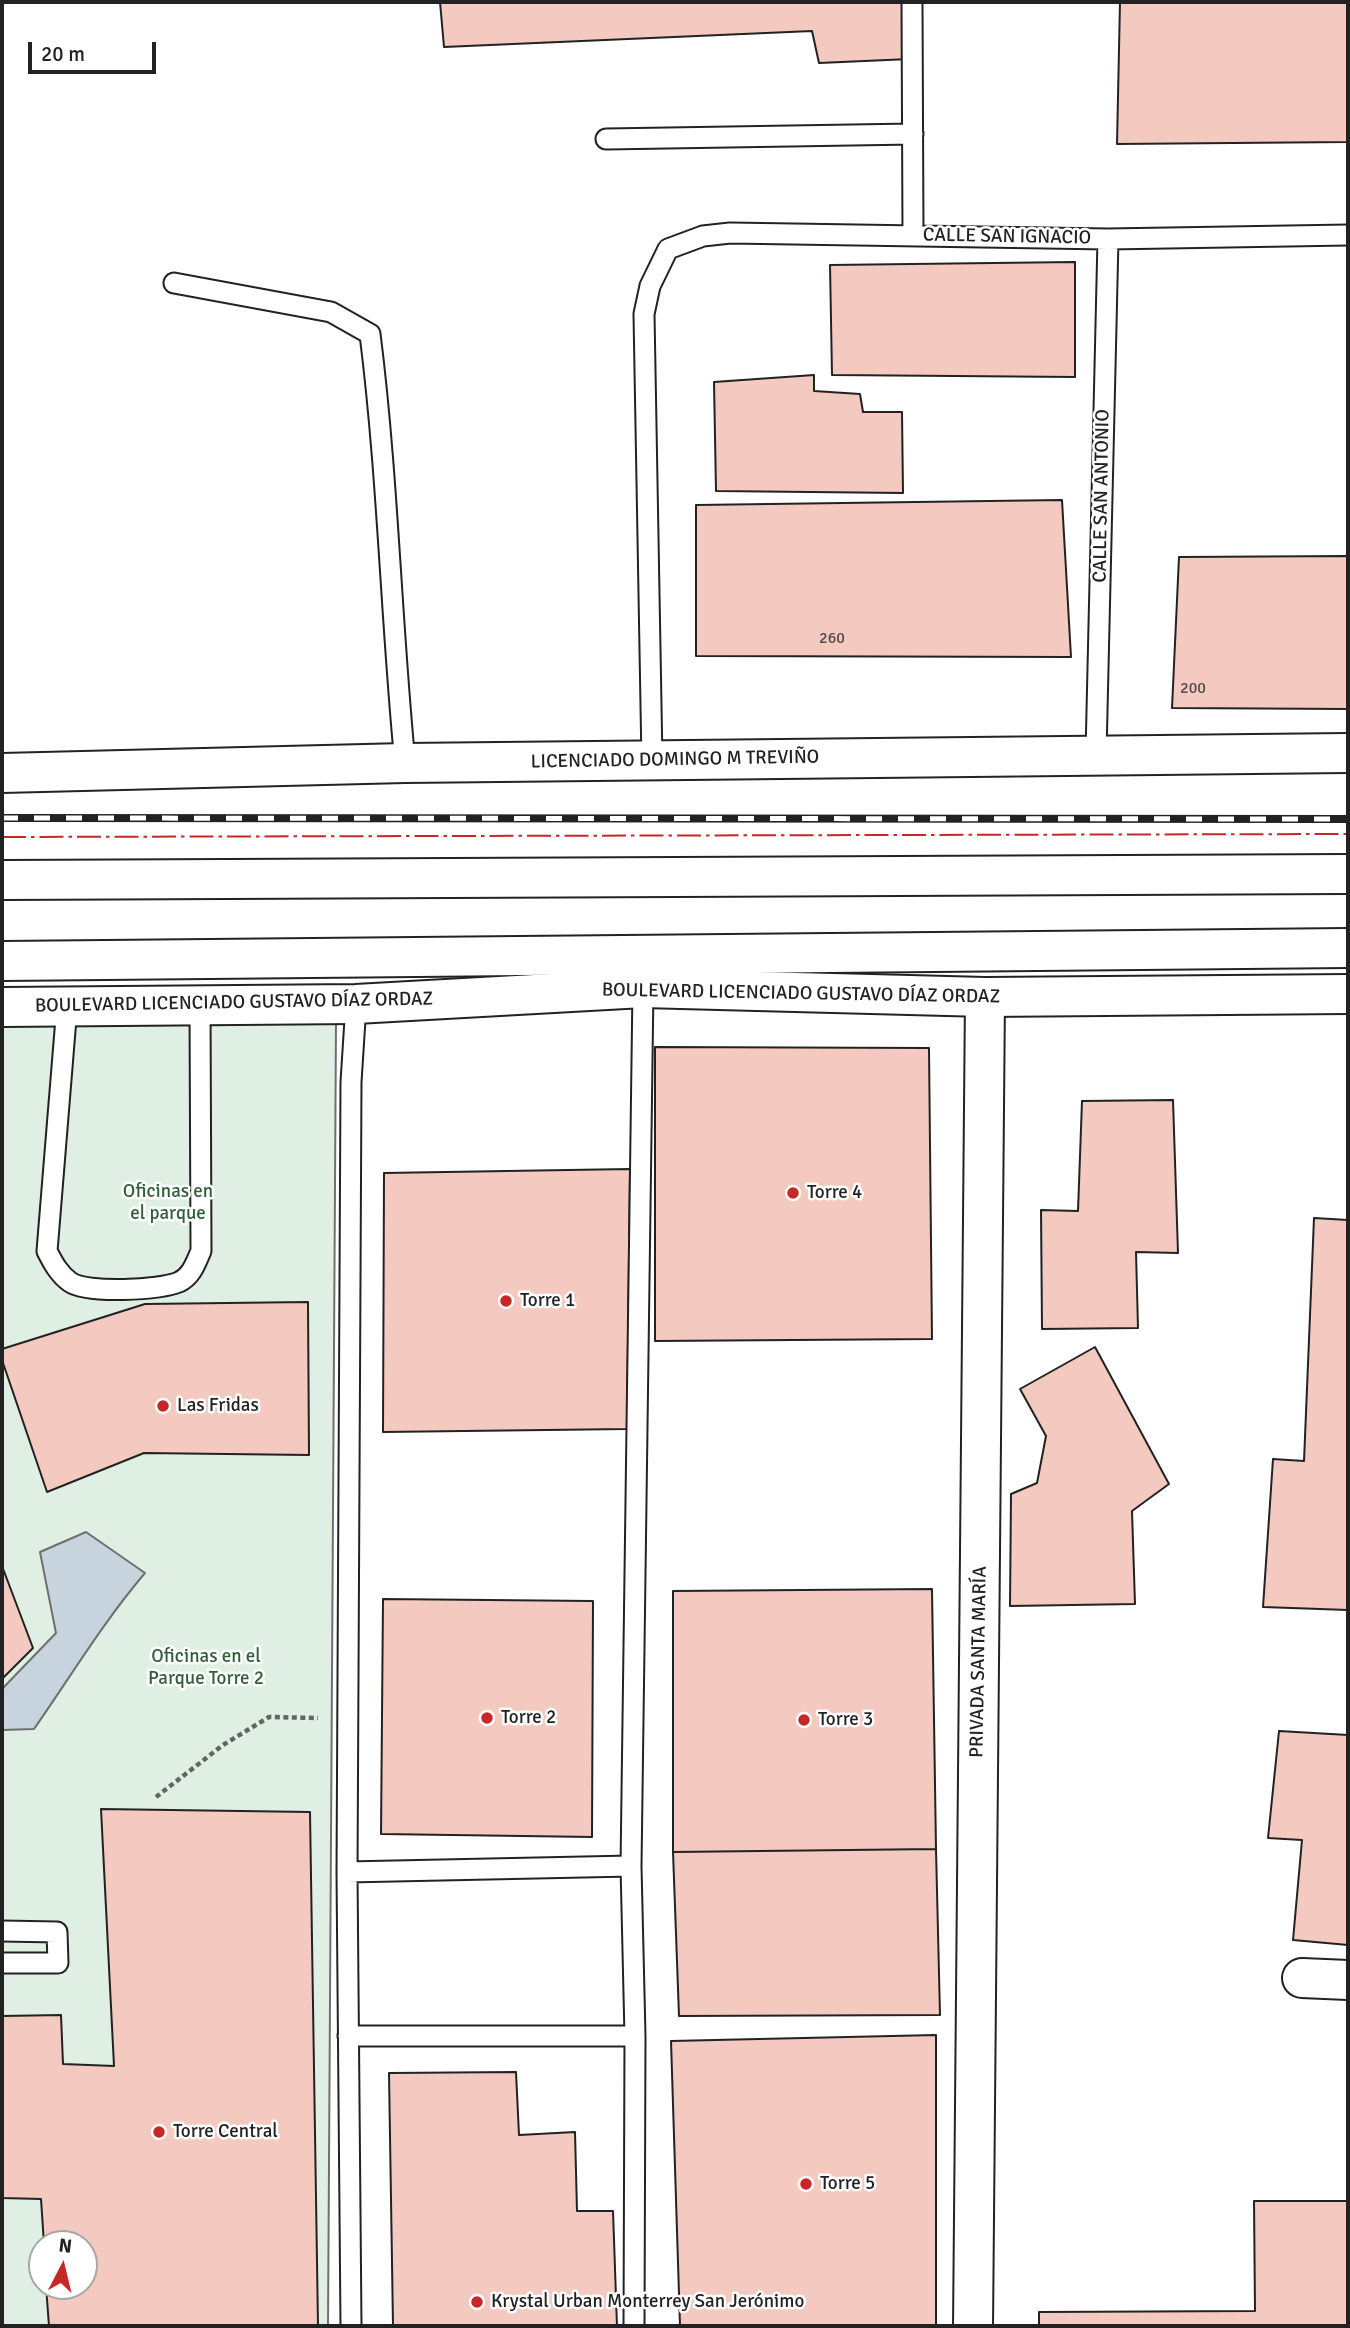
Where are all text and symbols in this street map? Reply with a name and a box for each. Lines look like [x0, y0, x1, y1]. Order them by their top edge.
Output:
scale bar [32, 28, 159, 72]
text: 20 m [41, 41, 85, 67]
street label: CALLE SAN IGNACIO [923, 224, 1091, 250]
street label: CALLE SAN ANTONIO [1089, 409, 1115, 583]
house number: 260 [819, 629, 845, 649]
house number: 200 [1180, 679, 1206, 699]
street label: LICENCIADO DOMINGO M TREVIÑO [531, 746, 819, 774]
street label: BOULEVARD LICENCIADO GUSTAVO DÍAZ ORDAZ [602, 979, 1000, 1009]
street label: BOULEVARD LICENCIADO GUSTAVO DÍAZ ORDAZ [35, 988, 433, 1018]
park label: Oficinas en el parque [123, 1181, 213, 1225]
place label: Torre 4 [807, 1182, 862, 1204]
marker: Torre 4 [785, 1185, 801, 1201]
place label: Torre 1 [520, 1290, 575, 1312]
marker: Torre 1 [498, 1293, 514, 1309]
place label: Las Fridas [177, 1395, 259, 1417]
marker: Las Fridas [155, 1398, 171, 1414]
street label: PRIVADA SANTA MARÍA [966, 1566, 992, 1758]
park label: Oficinas en el Parque Torre 2 [148, 1646, 264, 1690]
place label: Torre 2 [501, 1707, 556, 1729]
place label: Torre 3 [818, 1709, 873, 1731]
marker: Torre 2 [479, 1710, 495, 1726]
marker: Torre 3 [796, 1712, 812, 1728]
place label: Torre Central [173, 2121, 278, 2143]
marker: Torre Central [151, 2124, 167, 2140]
place label: Torre 5 [820, 2173, 875, 2195]
marker: Torre 5 [798, 2176, 814, 2192]
north arrow [28, 2230, 98, 2300]
text: N [57, 2233, 73, 2259]
place label: Krystal Urban Monterrey San Jerónimo [491, 2291, 804, 2313]
marker: Krystal Urban Monterrey San Jerónimo [469, 2294, 485, 2310]

